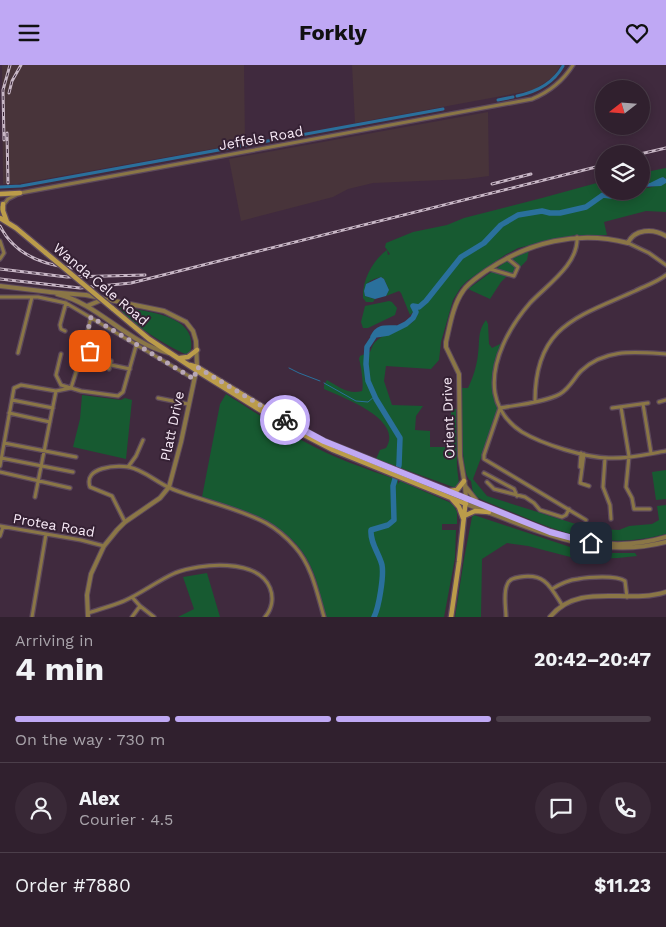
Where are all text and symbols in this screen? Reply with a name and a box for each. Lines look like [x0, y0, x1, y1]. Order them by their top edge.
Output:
icon: menu [15, 19, 43, 47]
icon: heart [623, 19, 651, 47]
text: Forkly [299, 20, 367, 45]
north arrow [595, 80, 650, 135]
map controls [595, 80, 650, 200]
street label: Jeffels Road [218, 123, 304, 153]
button: layers [595, 145, 650, 200]
street label: Wanda Cele Road [50, 239, 152, 329]
pin [69, 330, 111, 372]
icon: bag [76, 337, 104, 365]
street label: Orient Drive [439, 377, 457, 459]
street label: Platt Drive [157, 390, 187, 462]
courier [260, 395, 310, 445]
icon: bike [271, 406, 299, 434]
street label: Protea Road [12, 510, 96, 540]
pin [570, 522, 612, 564]
icon: home [577, 529, 605, 557]
text: Arriving in [15, 631, 93, 650]
text: 20:42–20:47 [534, 648, 651, 671]
text: 4 min [15, 650, 104, 688]
text: On the way · 730 m [15, 730, 165, 749]
button: person [15, 782, 67, 834]
button: chat [535, 782, 587, 834]
button: phone [599, 782, 651, 834]
text: Alex [79, 787, 120, 810]
text: Courier · 4.5 [79, 810, 173, 829]
text: Order #7880 [15, 874, 131, 897]
text: $11.23 [594, 874, 651, 897]

